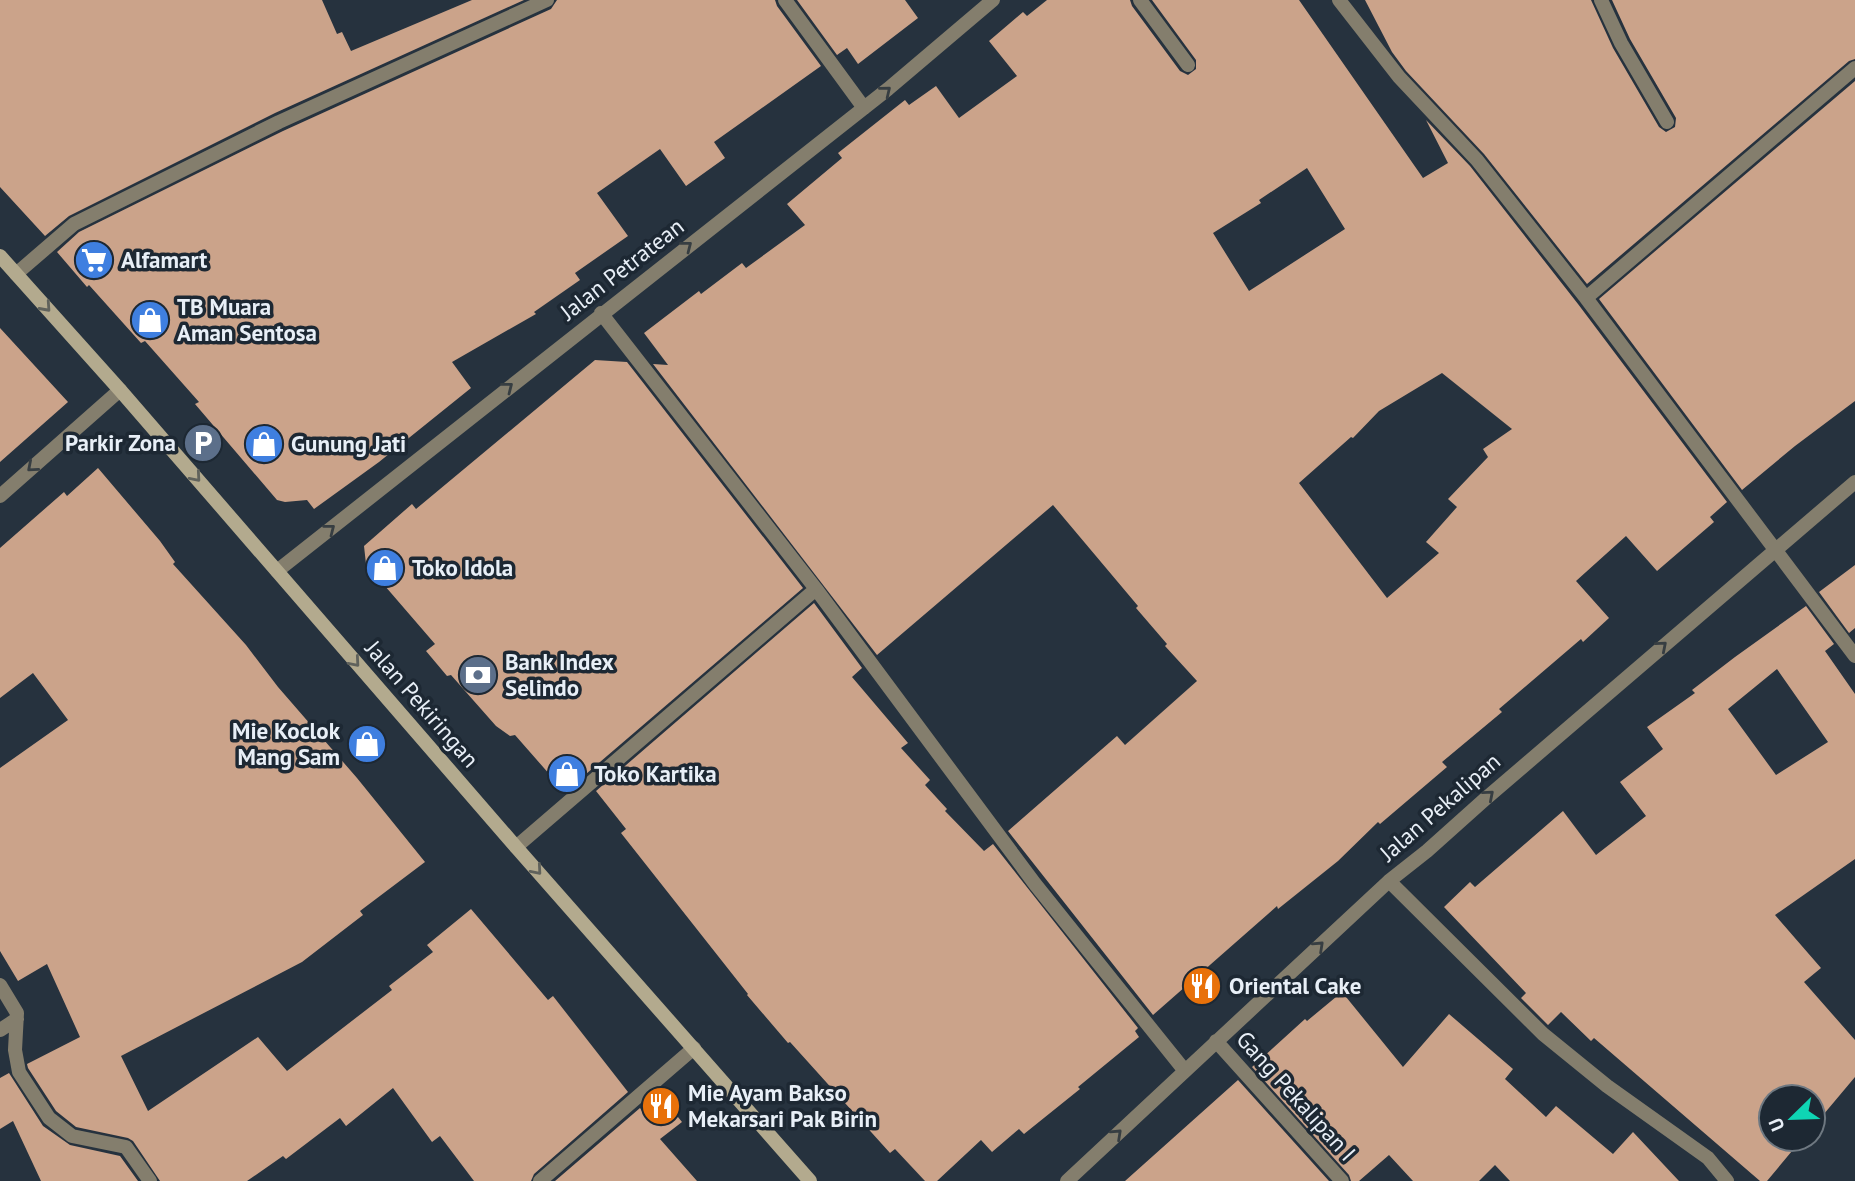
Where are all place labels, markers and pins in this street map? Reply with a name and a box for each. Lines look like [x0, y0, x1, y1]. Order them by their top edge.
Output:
supermarket icon: Alfamart [73, 239, 115, 281]
place label: Alfamart [121, 245, 207, 274]
place label: TB Muara Aman Sentosa [177, 292, 317, 347]
shop icon: TB Muara Aman Sentosa [129, 299, 171, 341]
parking icon: Parkir Zona [182, 422, 224, 464]
shop icon: Gunung Jati [243, 423, 285, 465]
place label: Parkir Zona [65, 428, 176, 457]
place label: Gunung Jati [291, 429, 406, 458]
shop icon: Toko Idola [364, 547, 406, 589]
place label: Toko Idola [412, 553, 513, 582]
place label: Bank Index Selindo [505, 647, 614, 702]
bank icon: Bank Index Selindo [457, 654, 499, 696]
place label: Mie Koclok Mang Sam [232, 716, 341, 771]
shop icon: Mie Koclok Mang Sam [346, 723, 388, 765]
shop icon: Toko Kartika [546, 753, 588, 795]
place label: Toko Kartika [594, 759, 717, 788]
restaurant icon: Oriental Cake [1181, 965, 1223, 1007]
place label: Oriental Cake [1229, 971, 1361, 1000]
place label: Mie Ayam Bakso Mekarsari Pak Birin [688, 1078, 877, 1133]
restaurant icon: Mie Ayam Bakso Mekarsari Pak Birin [640, 1085, 682, 1127]

